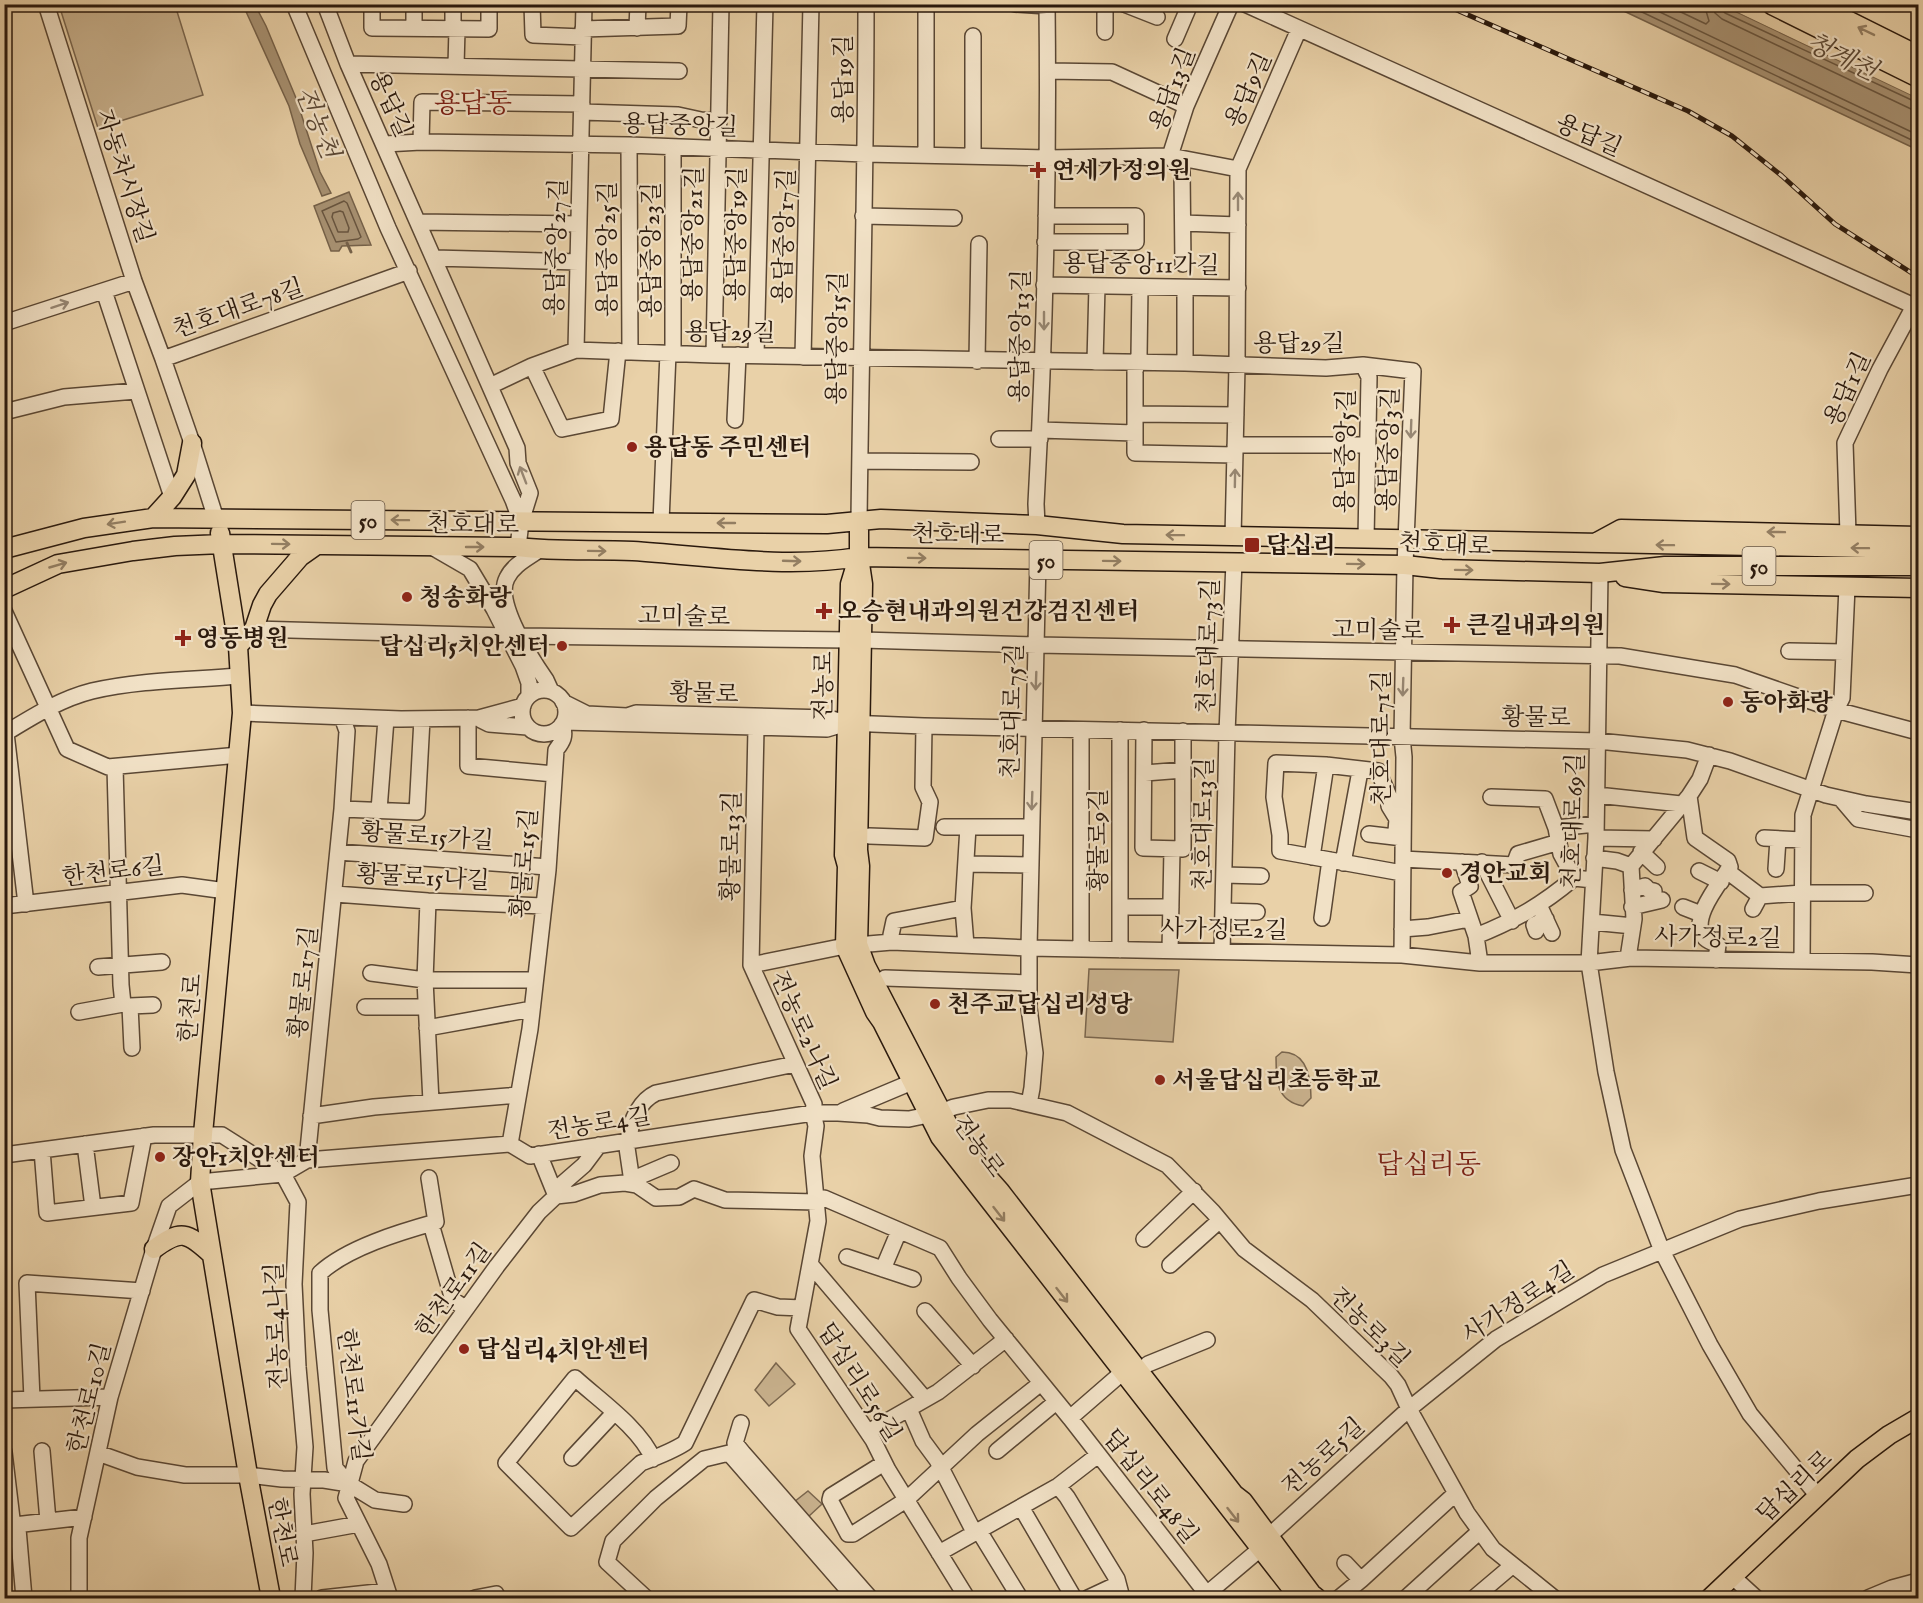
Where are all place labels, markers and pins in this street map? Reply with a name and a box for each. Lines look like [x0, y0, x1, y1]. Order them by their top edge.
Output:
place label: 연세가정의원 [1052, 156, 1191, 187]
marker: 연세가정의원 [1029, 161, 1047, 179]
place label: 용답동 주민센터 [644, 433, 812, 464]
marker: 용답동 주민센터 [625, 440, 639, 454]
place label: 답십리 [1266, 531, 1336, 562]
marker: 답십리 [1243, 536, 1261, 554]
place label: 청송화랑 [419, 583, 513, 614]
marker: 청송화랑 [400, 590, 414, 604]
place label: 오승현내과의원건강검진센터 [838, 597, 1139, 628]
marker: 오승현내과의원건강검진센터 [815, 602, 833, 620]
place label: 큰길내과의원 [1466, 611, 1605, 642]
marker: 큰길내과의원 [1443, 616, 1461, 634]
place label: 영동병원 [196, 624, 289, 655]
marker: 영동병원 [174, 629, 192, 647]
place label: 답십리5치안센터 [379, 632, 550, 663]
marker: 답십리5치안센터 [555, 639, 569, 653]
place label: 동아화랑 [1740, 688, 1834, 719]
marker: 동아화랑 [1721, 695, 1735, 709]
place label: 경안교회 [1459, 859, 1552, 890]
marker: 경안교회 [1440, 866, 1454, 880]
place label: 천주교답십리성당 [947, 990, 1133, 1021]
marker: 천주교답십리성당 [928, 997, 942, 1011]
place label: 서울답십리초등학교 [1172, 1066, 1381, 1097]
marker: 서울답십리초등학교 [1153, 1073, 1167, 1087]
place label: 장안1치안센터 [172, 1143, 320, 1174]
marker: 장안1치안센터 [153, 1150, 167, 1164]
place label: 답십리4치안센터 [476, 1335, 650, 1366]
marker: 답십리4치안센터 [457, 1342, 471, 1356]

